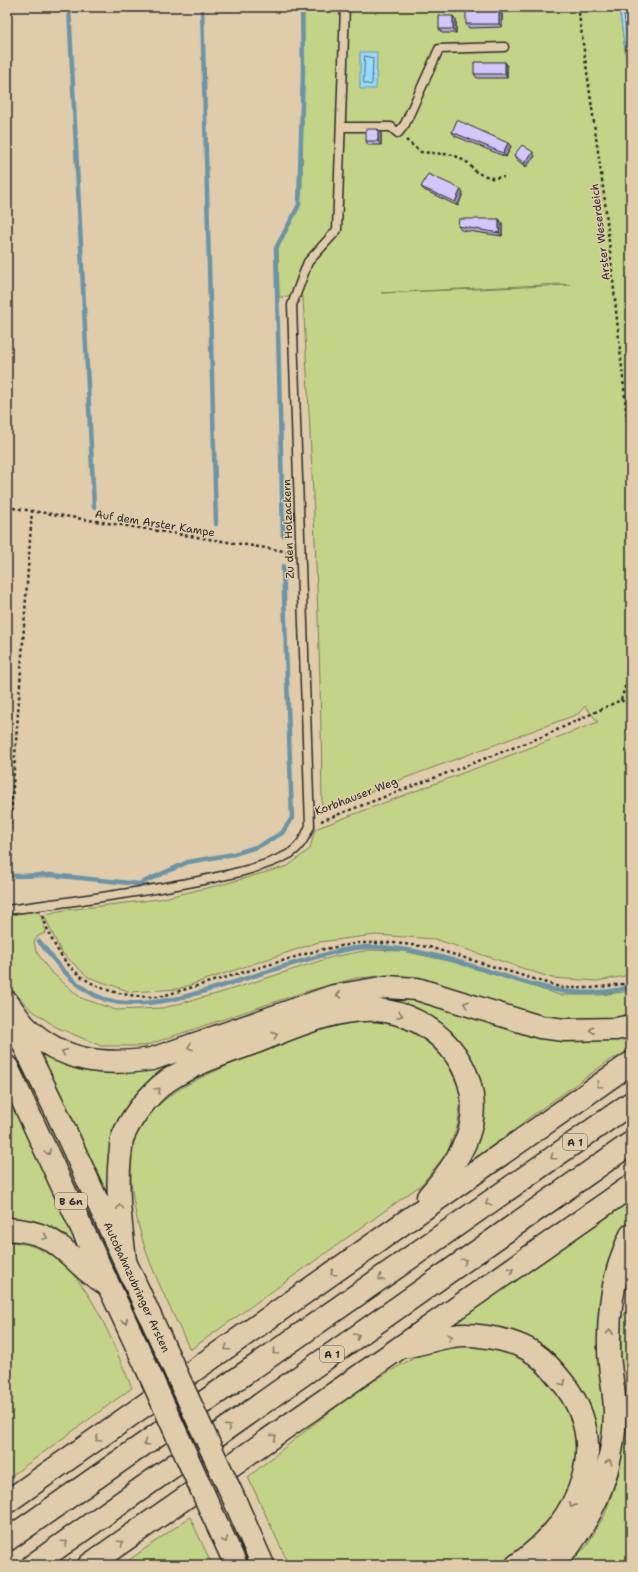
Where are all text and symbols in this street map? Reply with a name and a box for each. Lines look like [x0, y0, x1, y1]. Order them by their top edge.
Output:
street label: Arster Weserdeich [587, 182, 614, 281]
street label: Zu den Holzackern [279, 479, 298, 579]
street label: Auf dem Arster Kampe [94, 507, 216, 540]
street label: Korbhauser Weg [313, 774, 400, 819]
one-way arrow [336, 990, 342, 998]
one-way arrow [463, 1000, 470, 1008]
one-way arrow [397, 1010, 404, 1019]
one-way arrow [589, 1026, 595, 1034]
one-way arrow [271, 1031, 278, 1039]
one-way arrow [186, 1042, 193, 1051]
one-way arrow [60, 1049, 68, 1057]
one-way arrow [596, 1080, 603, 1088]
one-way arrow [153, 1087, 161, 1095]
road number: A 1 [563, 1134, 587, 1150]
one-way arrow [43, 1148, 51, 1155]
one-way arrow [551, 1152, 558, 1159]
road number: B 6n [55, 1193, 87, 1209]
one-way arrow [485, 1198, 492, 1205]
one-way arrow [115, 1204, 124, 1210]
street label: Autobahnzubringer Arsten [100, 1220, 173, 1355]
one-way arrow [41, 1233, 48, 1241]
one-way arrow [459, 1259, 466, 1266]
one-way arrow [330, 1268, 337, 1276]
one-way arrow [506, 1268, 513, 1275]
one-way arrow [379, 1273, 386, 1280]
one-way arrow [121, 1317, 129, 1324]
one-way arrow [605, 1329, 614, 1335]
one-way arrow [447, 1333, 453, 1342]
one-way arrow [353, 1334, 360, 1341]
one-way arrow [224, 1343, 231, 1351]
road number: A 1 [320, 1346, 344, 1362]
one-way arrow [272, 1347, 279, 1355]
one-way arrow [559, 1378, 566, 1385]
one-way arrow [224, 1425, 231, 1432]
one-way arrow [95, 1434, 102, 1441]
one-way arrow [269, 1435, 276, 1442]
one-way arrow [143, 1438, 150, 1445]
one-way arrow [604, 1458, 613, 1465]
one-way arrow [570, 1501, 577, 1508]
one-way arrow [220, 1536, 228, 1544]
one-way arrow [61, 1540, 68, 1547]
one-way arrow [116, 1541, 123, 1548]

